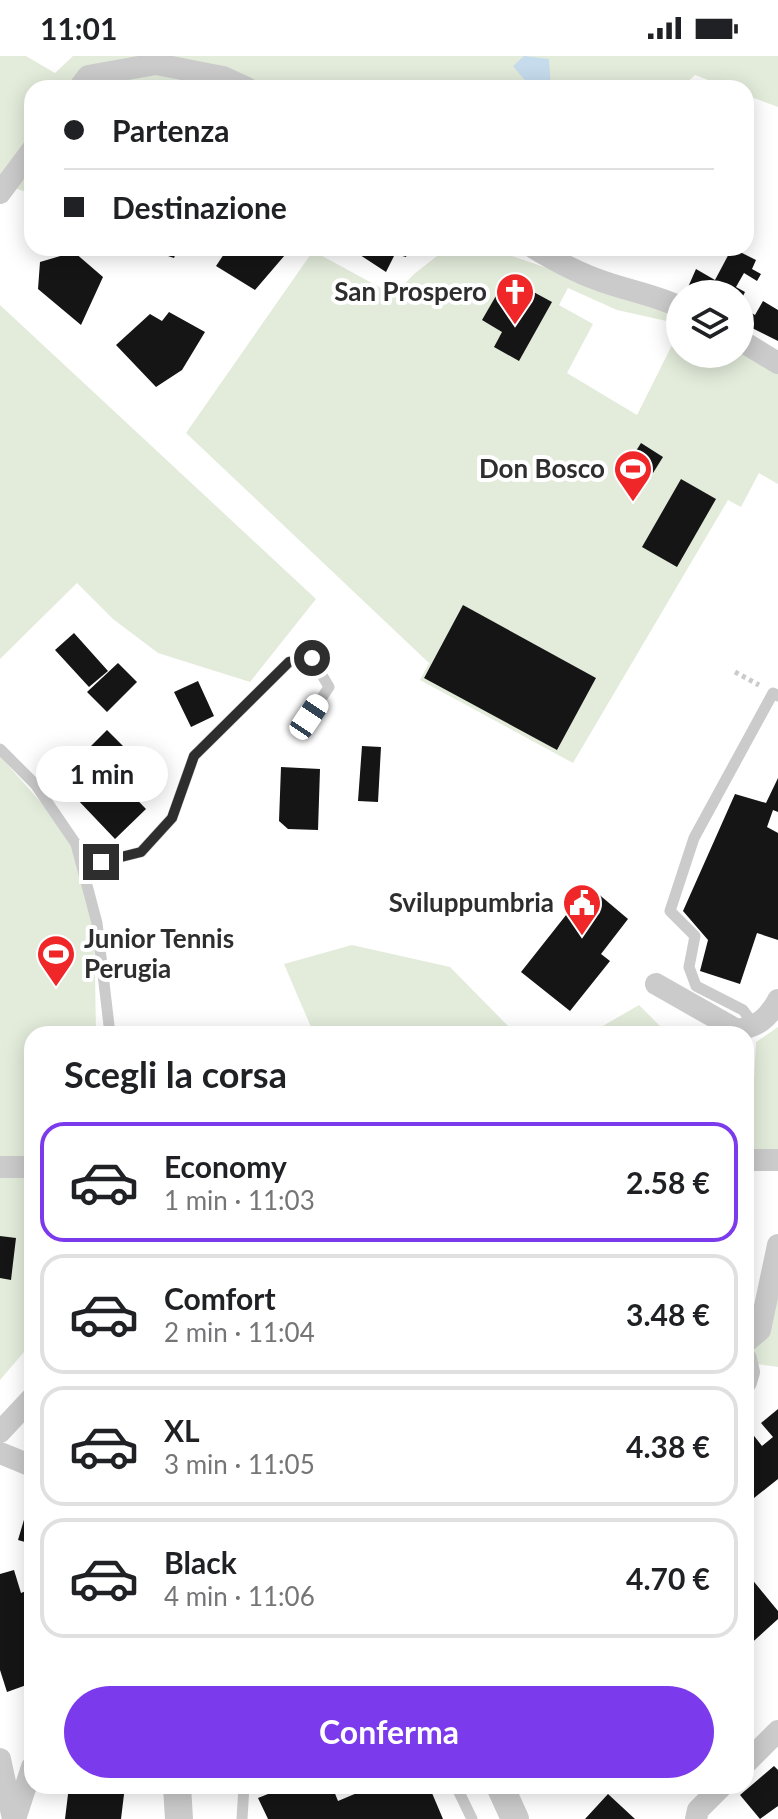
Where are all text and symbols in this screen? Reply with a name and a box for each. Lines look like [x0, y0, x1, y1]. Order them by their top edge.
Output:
text: 11:01 [40, 10, 117, 46]
text: Partenza [112, 112, 230, 148]
text: Destinazione [112, 189, 287, 225]
church icon: San Prospero [494, 271, 536, 326]
place label: San Prospero [334, 275, 487, 307]
map controls [666, 280, 754, 368]
button: layers [666, 280, 754, 368]
sports icon: Don Bosco [612, 448, 654, 503]
place label: Don Bosco [479, 452, 605, 484]
route start [294, 640, 330, 676]
car [286, 690, 332, 744]
callout: 1 min [35, 746, 167, 802]
text: 1 min [70, 758, 134, 790]
route end [83, 844, 119, 880]
public building icon: Sviluppumbria [561, 882, 603, 937]
place label: Sviluppumbria [389, 886, 554, 918]
place label: Junior Tennis Perugia [84, 922, 234, 984]
sports icon: Junior Tennis Perugia [35, 933, 77, 988]
text: Scegli la corsa [64, 1052, 287, 1096]
icon: car [68, 1146, 140, 1218]
text: Economy [164, 1148, 287, 1184]
text: 2.58 € [626, 1164, 710, 1200]
text: 1 min · 11:03 [164, 1184, 315, 1216]
icon: car [68, 1278, 140, 1350]
text: Comfort [164, 1280, 276, 1316]
text: 3.48 € [626, 1296, 710, 1332]
text: 2 min · 11:04 [164, 1316, 315, 1348]
icon: car [68, 1410, 140, 1482]
text: XL [164, 1412, 200, 1448]
text: 4.38 € [626, 1428, 710, 1464]
text: 3 min · 11:05 [164, 1448, 315, 1480]
icon: car [68, 1542, 140, 1614]
text: Black [164, 1544, 237, 1580]
text: 4.70 € [626, 1560, 710, 1596]
text: 4 min · 11:06 [164, 1580, 315, 1612]
button: Conferma [64, 1686, 714, 1778]

